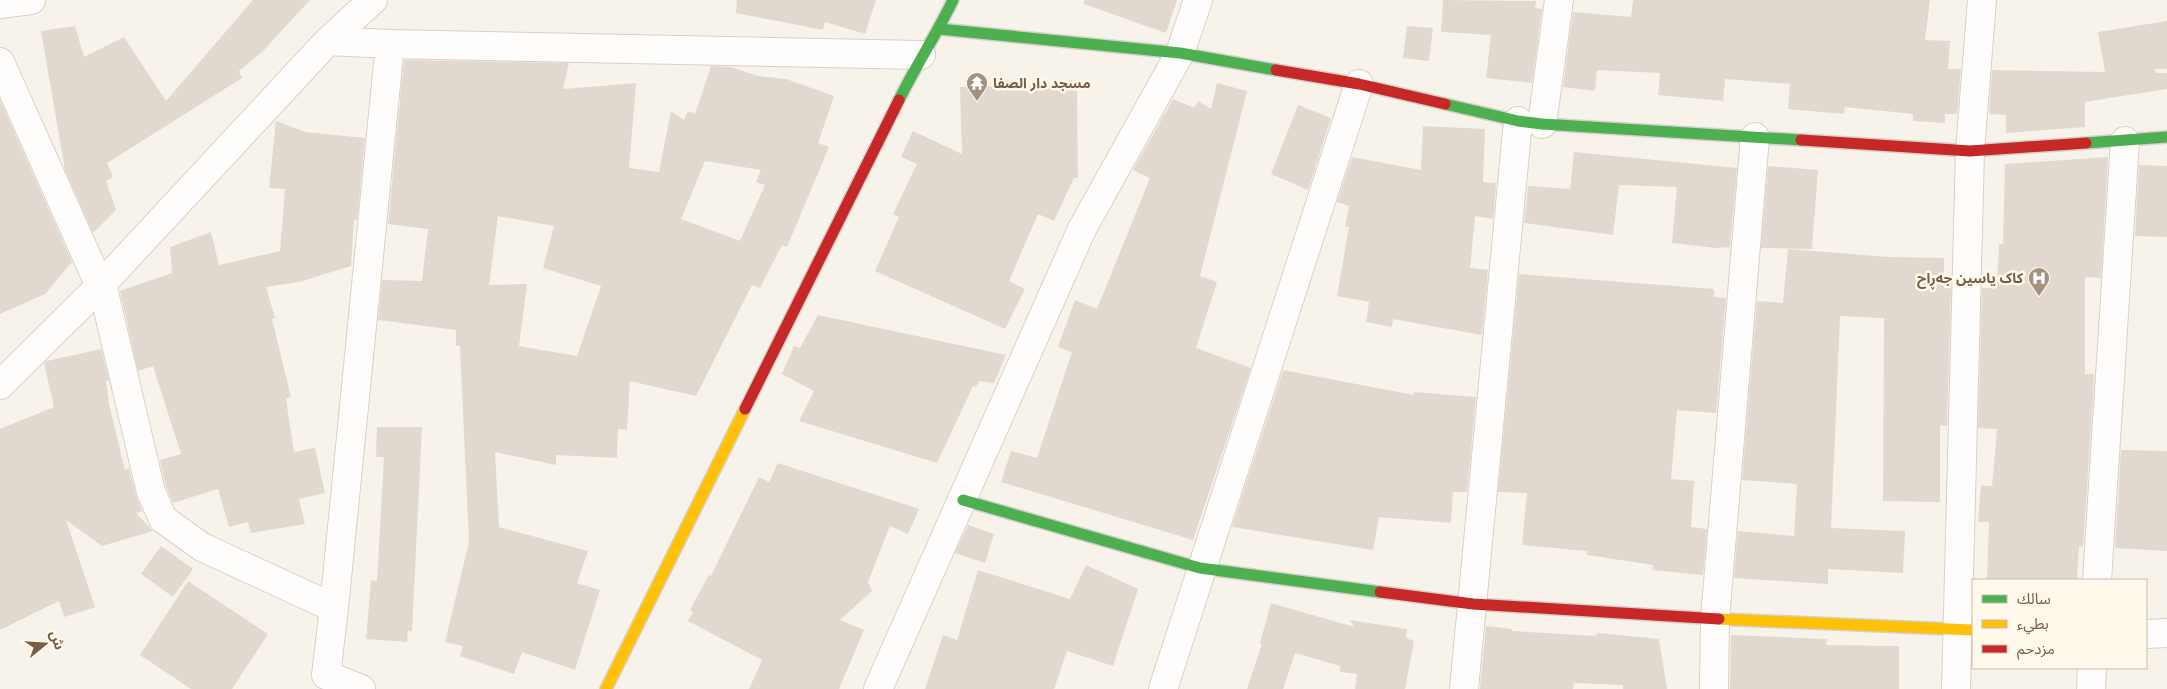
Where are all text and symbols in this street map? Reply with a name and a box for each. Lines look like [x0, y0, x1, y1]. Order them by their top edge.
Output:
temple icon: مسجد دار الصفا [965, 71, 989, 102]
place label: مسجد دار الصفا [993, 73, 1091, 92]
hospital icon: کاک یاسین جەڕاح [2027, 266, 2051, 297]
place label: کاک یاسین جەڕاح [1917, 268, 2024, 290]
legend [1972, 579, 2147, 669]
text: سالك [2017, 588, 2051, 608]
text: بطيء [2017, 613, 2049, 635]
north arrow [20, 619, 70, 669]
text: ش [46, 628, 70, 652]
text: مزدحم [2017, 638, 2055, 660]

